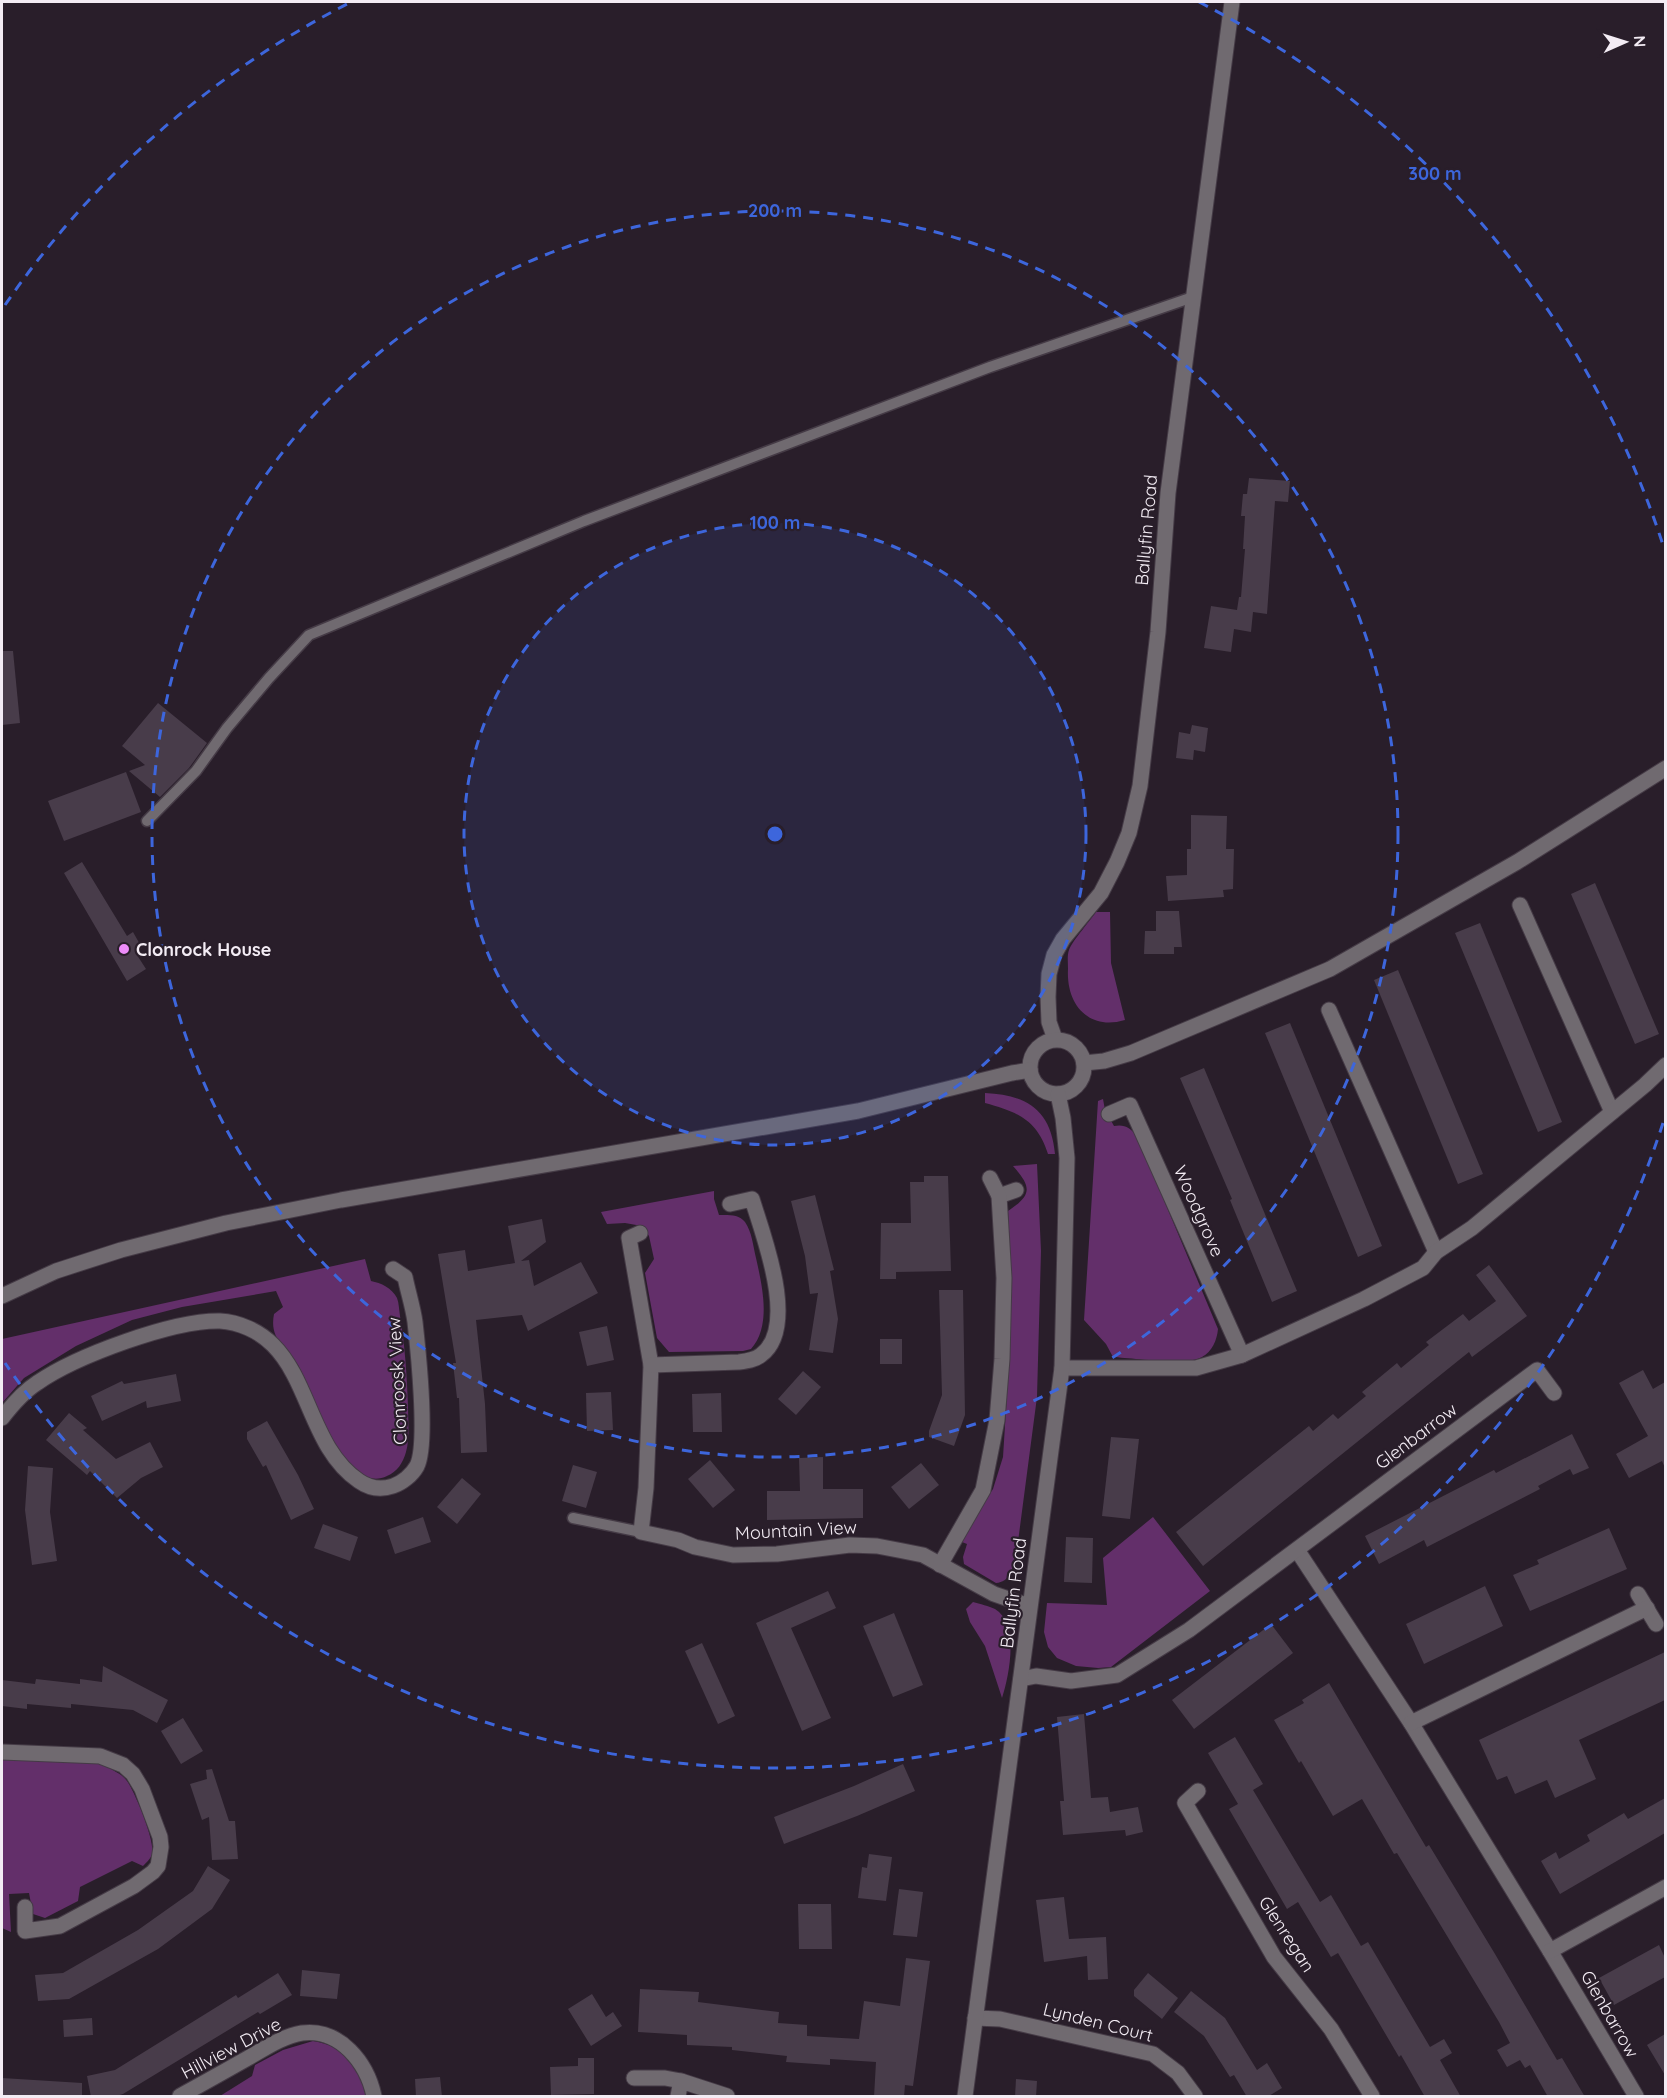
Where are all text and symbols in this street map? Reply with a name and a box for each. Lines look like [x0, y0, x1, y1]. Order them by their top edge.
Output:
north arrow [1595, 12, 1655, 72]
text: N [1630, 35, 1650, 48]
text: 300 m [1408, 162, 1462, 185]
text: 200 m [748, 199, 802, 222]
street label: Ballyfin Road [1130, 474, 1162, 586]
text: 100 m [750, 511, 800, 534]
centre of rings [765, 824, 785, 844]
place label: Clonrock House [136, 938, 271, 961]
marker: Clonrock House [117, 942, 131, 956]
street label: Woodgrove [1169, 1162, 1229, 1260]
street label: Clonroosk View [382, 1317, 412, 1445]
street label: Glenbarrow [1370, 1398, 1462, 1474]
street label: Mountain View [734, 1515, 858, 1545]
street label: Ballyfin Road [995, 1536, 1031, 1650]
street label: Glenregan [1254, 1892, 1320, 1976]
street label: Glenbarrow [1576, 1966, 1644, 2062]
street label: Lynden Court [1041, 1997, 1155, 2047]
street label: Hillview Drive [177, 2012, 285, 2084]

